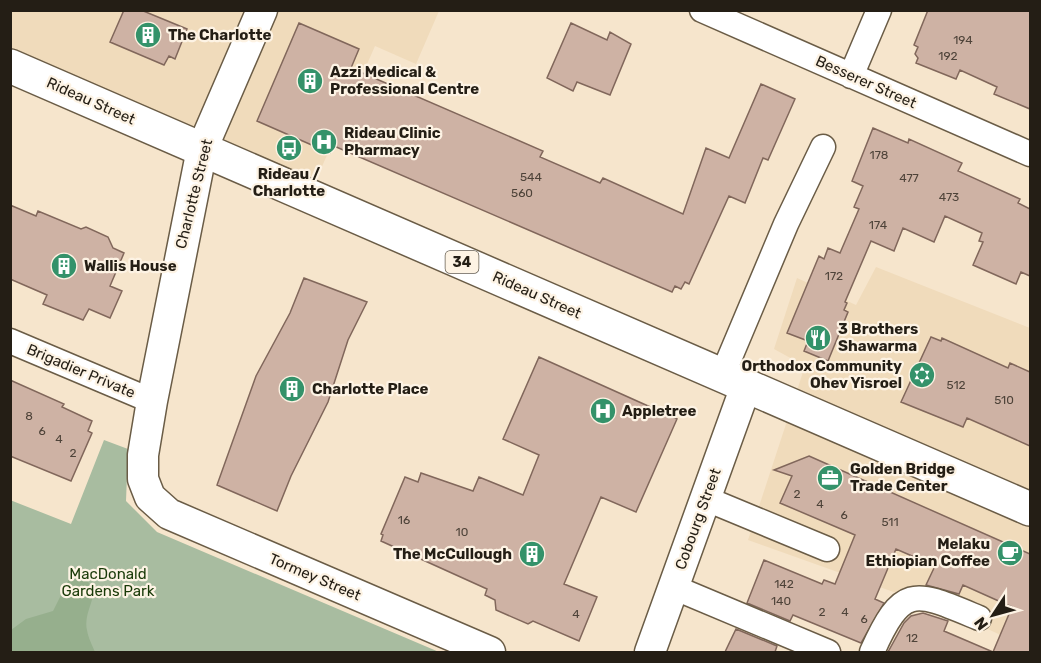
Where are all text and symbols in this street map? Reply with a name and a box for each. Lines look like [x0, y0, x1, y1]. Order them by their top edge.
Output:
building icon: The Charlotte [133, 20, 163, 50]
place label: The Charlotte [168, 26, 271, 44]
house number: 194 [953, 33, 973, 47]
house number: 192 [938, 49, 958, 63]
street label: Besserer Street [813, 52, 919, 112]
place label: Azzi Medical & Professional Centre [330, 63, 479, 98]
building icon: Azzi Medical & Professional Centre [295, 66, 325, 96]
street label: Rideau Street [44, 73, 138, 129]
place label: Rideau Clinic Pharmacy [344, 124, 441, 159]
hospital icon: Rideau Clinic Pharmacy [309, 127, 339, 157]
bus stop icon: Rideau / Charlotte [274, 133, 304, 163]
street label: Charlotte Street [172, 137, 216, 251]
house number: 178 [870, 148, 888, 162]
place label: Rideau / Charlotte [253, 165, 325, 200]
house number: 544 [520, 170, 543, 184]
house number: 477 [899, 171, 919, 185]
house number: 560 [511, 186, 533, 200]
house number: 473 [939, 190, 959, 204]
house number: 174 [869, 218, 888, 232]
building icon: Wallis House [49, 251, 79, 281]
road number: 34 [446, 251, 478, 273]
place label: Wallis House [84, 257, 177, 275]
street label: Rideau Street [490, 267, 584, 323]
house number: 172 [825, 269, 843, 283]
place label: 3 Brothers Shawarma [838, 320, 918, 355]
restaurant icon: 3 Brothers Shawarma [803, 323, 833, 353]
street label: Brigadier Private [24, 340, 138, 402]
place label: Orthodox Community Ohev Yisroel [742, 357, 902, 392]
synagogue icon: Orthodox Community Ohev Yisroel [907, 360, 937, 390]
building icon: Charlotte Place [277, 374, 307, 404]
house number: 512 [946, 378, 966, 392]
place label: Charlotte Place [312, 380, 429, 398]
house number: 510 [994, 393, 1014, 407]
hospital icon: Appletree [588, 396, 618, 426]
place label: Appletree [622, 402, 697, 420]
house number: 8 [25, 409, 33, 423]
house number: 6 [38, 424, 46, 438]
house number: 4 [55, 432, 63, 446]
house number: 2 [69, 446, 77, 460]
place label: Golden Bridge Trade Center [850, 460, 955, 495]
office icon: Golden Bridge Trade Center [815, 463, 845, 493]
street label: Cobourg Street [671, 466, 725, 572]
house number: 2 [793, 487, 801, 501]
house number: 4 [816, 497, 824, 511]
house number: 6 [840, 508, 848, 522]
house number: 16 [398, 513, 410, 527]
house number: 511 [881, 515, 899, 529]
house number: 10 [456, 525, 468, 539]
place label: Melaku Ethiopian Coffee [865, 535, 990, 570]
cafe icon: Melaku Ethiopian Coffee [995, 538, 1025, 568]
building icon: The McCullough [517, 539, 547, 569]
place label: The McCullough [393, 545, 512, 563]
street label: Tormey Street [266, 550, 364, 604]
park label: MacDonald Gardens Park [62, 565, 155, 600]
house number: 142 [774, 577, 794, 591]
north arrow [963, 585, 1023, 645]
house number: 140 [771, 594, 791, 608]
house number: 2 [818, 605, 826, 619]
house number: 4 [841, 605, 849, 619]
house number: 4 [572, 607, 580, 621]
house number: 6 [860, 612, 868, 626]
text: N [970, 613, 992, 634]
house number: 12 [906, 631, 918, 645]

